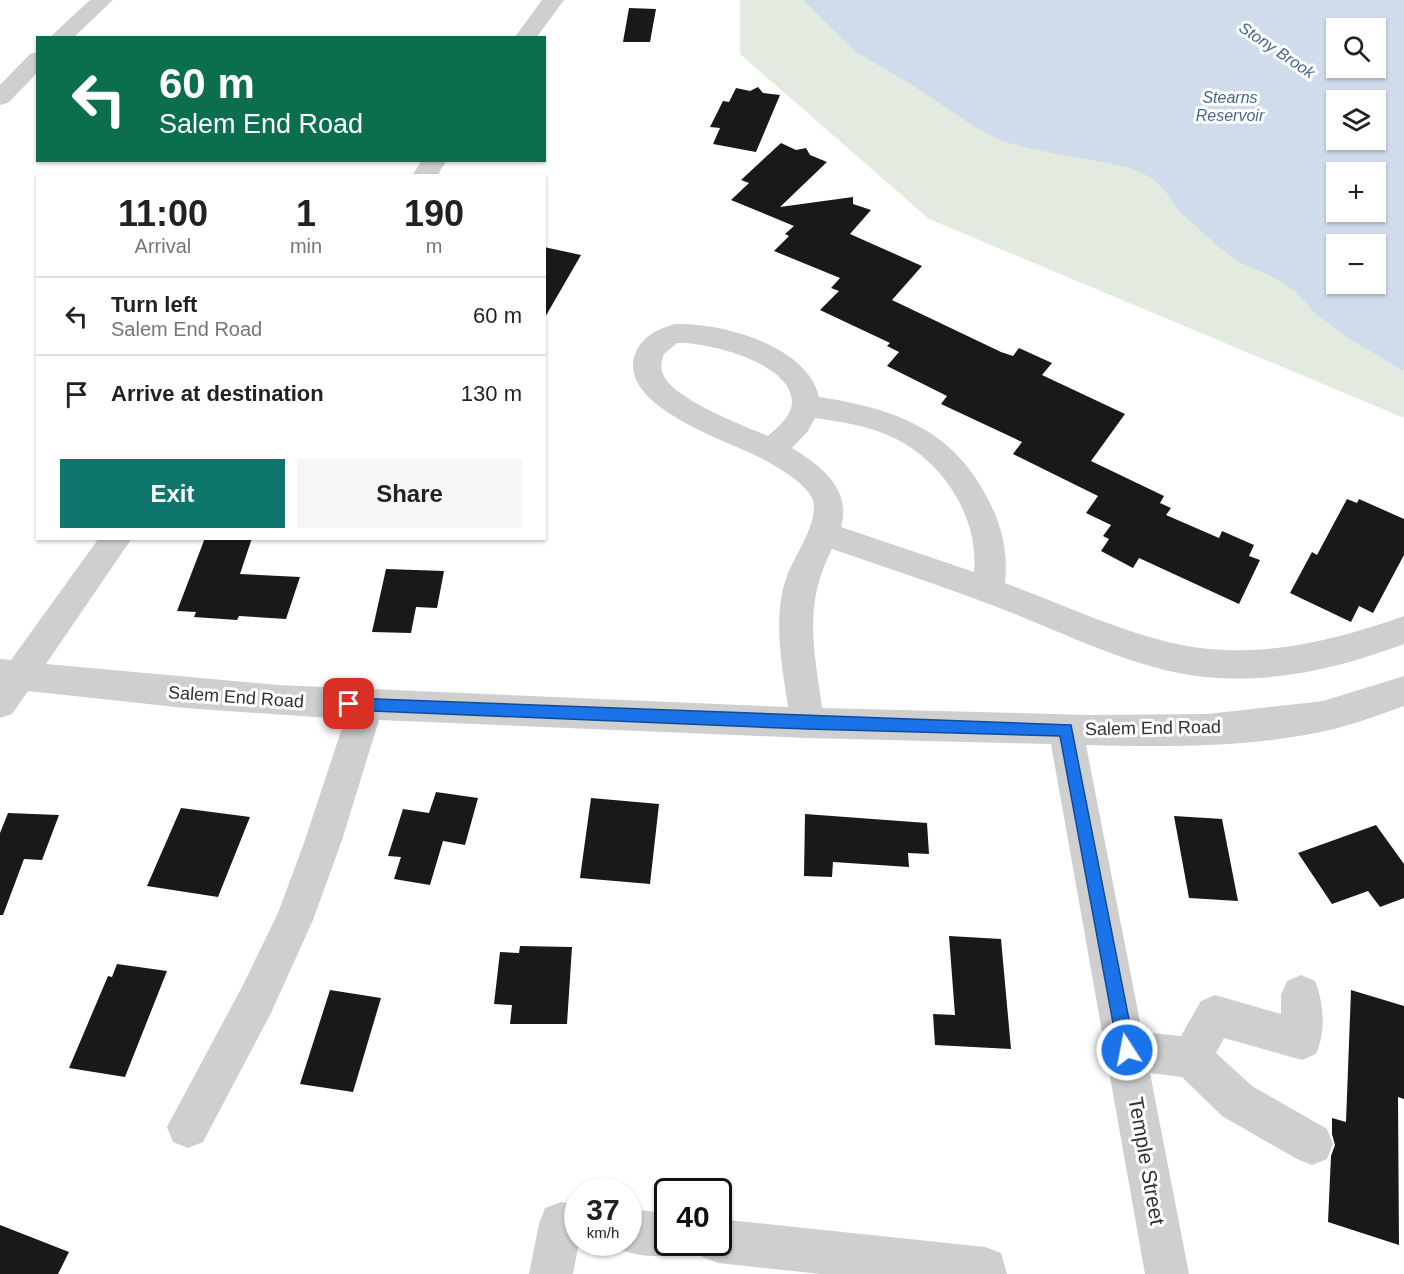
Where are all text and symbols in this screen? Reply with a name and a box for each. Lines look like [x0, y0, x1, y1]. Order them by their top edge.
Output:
map controls [1326, 18, 1386, 294]
button: search [1326, 18, 1386, 78]
water label: Stony Brook [1236, 19, 1319, 82]
icon: left [60, 60, 138, 138]
text: 60 m [159, 60, 255, 107]
water label: Stearns Reservoir [1196, 89, 1265, 124]
button: layers [1326, 90, 1386, 150]
text: Salem End Road [159, 109, 363, 139]
button: + [1326, 162, 1386, 222]
text: 11:00 [118, 193, 208, 234]
text: 1 [296, 193, 316, 234]
text: 190 [404, 193, 464, 234]
button: − [1326, 234, 1386, 294]
text: Arrival [135, 235, 191, 257]
text: min [290, 235, 322, 257]
text: m [426, 235, 442, 257]
text: Turn left [111, 292, 197, 317]
icon: left [60, 300, 93, 333]
text: 60 m [473, 303, 522, 328]
text: Salem End Road [111, 318, 262, 340]
icon: arrive [60, 378, 93, 411]
text: Arrive at destination [111, 381, 324, 406]
text: 130 m [461, 381, 522, 406]
button: Exit [60, 459, 285, 528]
button: Share [297, 459, 522, 528]
pin [323, 678, 374, 729]
street label: Salem End Road [167, 682, 305, 712]
icon: arrive [332, 687, 365, 720]
street label: Salem End Road [1085, 717, 1221, 739]
position arrow [1095, 1018, 1159, 1082]
street label: Temple Street [1124, 1095, 1170, 1227]
speed limit sign: 40 [654, 1178, 732, 1256]
text: 37 [586, 1193, 620, 1226]
text: km/h [587, 1224, 619, 1241]

